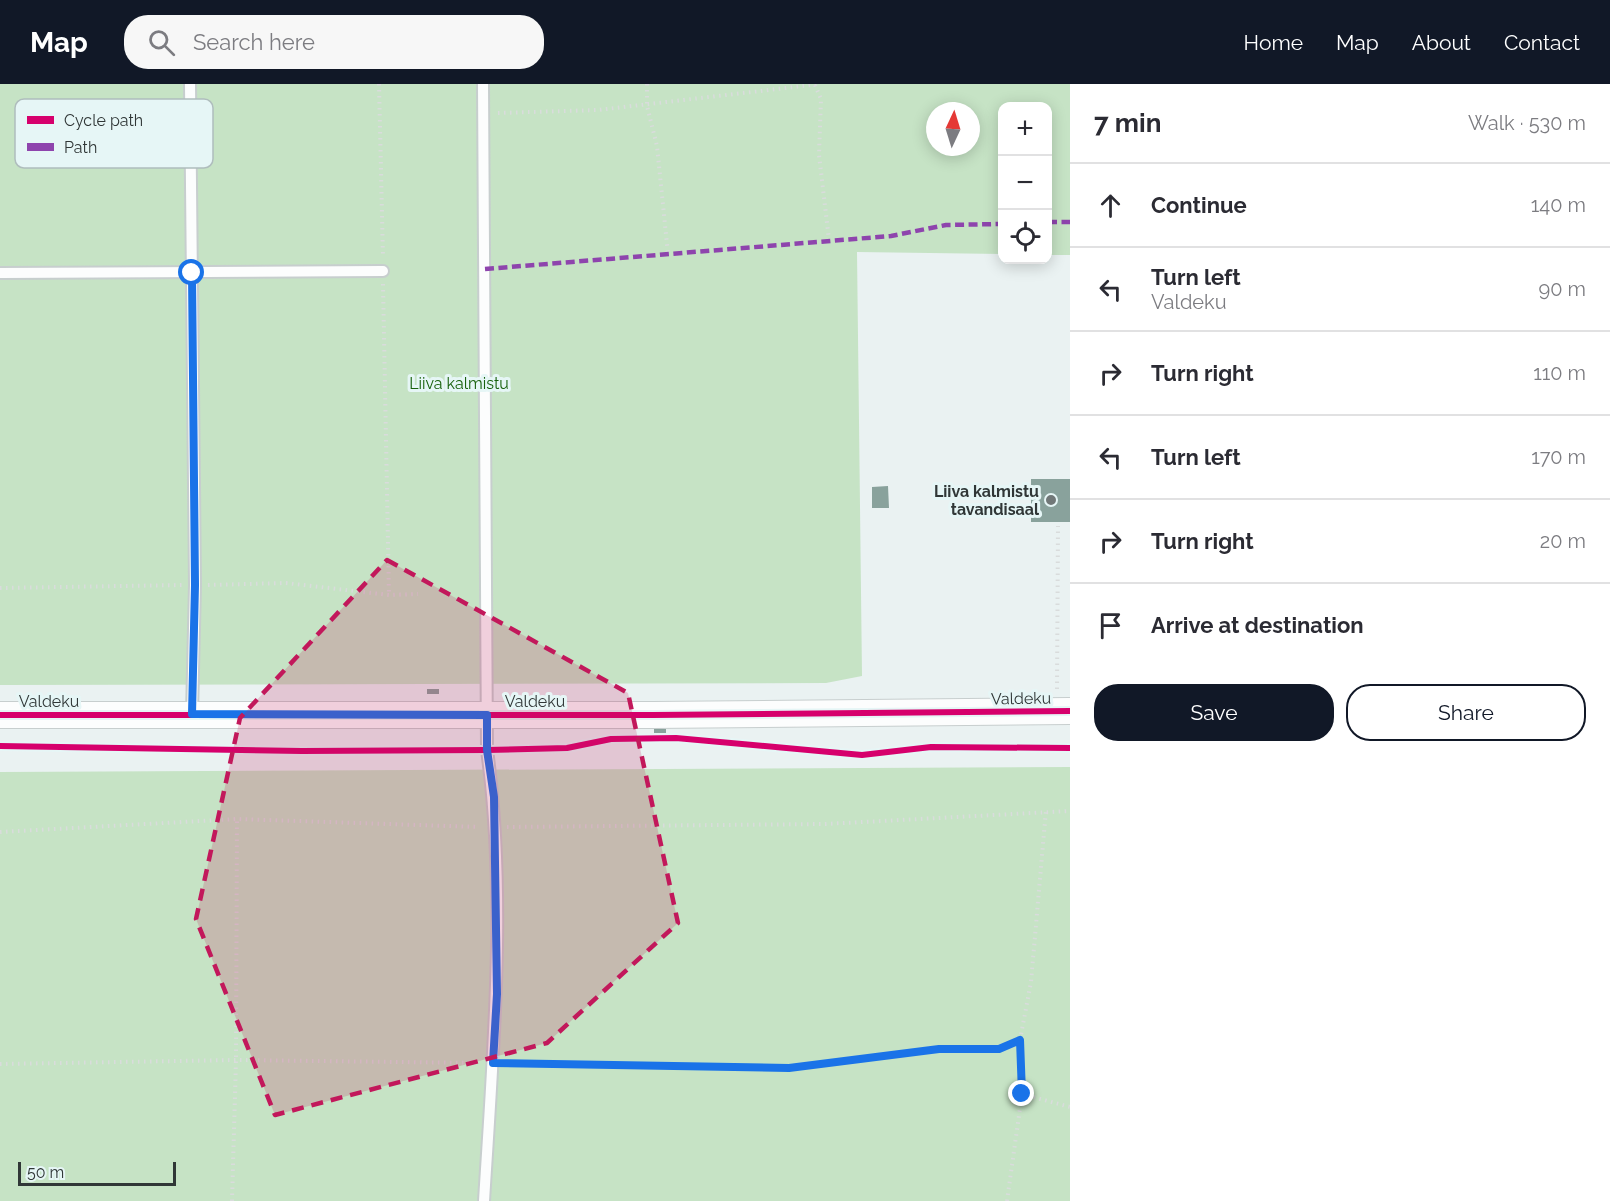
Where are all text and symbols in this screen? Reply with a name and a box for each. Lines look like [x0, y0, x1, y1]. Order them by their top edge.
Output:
search box [124, 15, 544, 69]
text: Map [30, 26, 88, 59]
icon: search [145, 26, 178, 59]
text: Search here [193, 29, 315, 55]
text: Home [1244, 30, 1303, 55]
text: Map [1336, 30, 1379, 55]
text: About [1412, 30, 1471, 55]
text: Contact [1504, 30, 1580, 55]
legend [15, 99, 213, 168]
north arrow [926, 102, 980, 156]
map controls [998, 102, 1052, 264]
button: + [998, 102, 1052, 156]
text: 7 min [1094, 108, 1161, 138]
text: Cycle path [64, 111, 143, 130]
text: Walk · 530 m [1468, 111, 1586, 135]
text: Path [64, 138, 97, 157]
button: − [998, 156, 1052, 210]
icon: ahead [1094, 189, 1127, 222]
text: Continue [1151, 192, 1247, 218]
text: 140 m [1531, 193, 1586, 217]
button: locate [998, 210, 1052, 264]
route start [178, 259, 204, 285]
text: Turn left [1151, 264, 1241, 290]
icon: left [1094, 273, 1127, 306]
text: 90 m [1539, 277, 1586, 301]
text: Valdeku [1151, 290, 1227, 314]
icon: right [1094, 357, 1127, 390]
text: Turn right [1151, 360, 1254, 386]
text: 110 m [1533, 361, 1586, 385]
park label: Liiva kalmistu [409, 374, 509, 393]
icon: left [1094, 441, 1127, 474]
text: Turn left [1151, 444, 1241, 470]
text: 170 m [1531, 445, 1586, 469]
place label: Liiva kalmistu tavandisaal [934, 482, 1040, 519]
marker: Liiva kalmistu tavandisaal [1044, 493, 1058, 507]
icon: right [1094, 525, 1127, 558]
text: Turn right [1151, 528, 1254, 554]
text: 20 m [1540, 529, 1586, 553]
icon: arrive [1094, 609, 1127, 642]
text: Arrive at destination [1151, 612, 1364, 638]
button: Save [1094, 684, 1334, 741]
button: Share [1346, 684, 1586, 741]
street label: Valdeku [991, 688, 1051, 709]
street label: Valdeku [19, 692, 79, 711]
street label: Valdeku [505, 692, 565, 711]
route end [1008, 1080, 1034, 1106]
scale bar [18, 1159, 176, 1186]
text: 50 m [27, 1163, 64, 1182]

